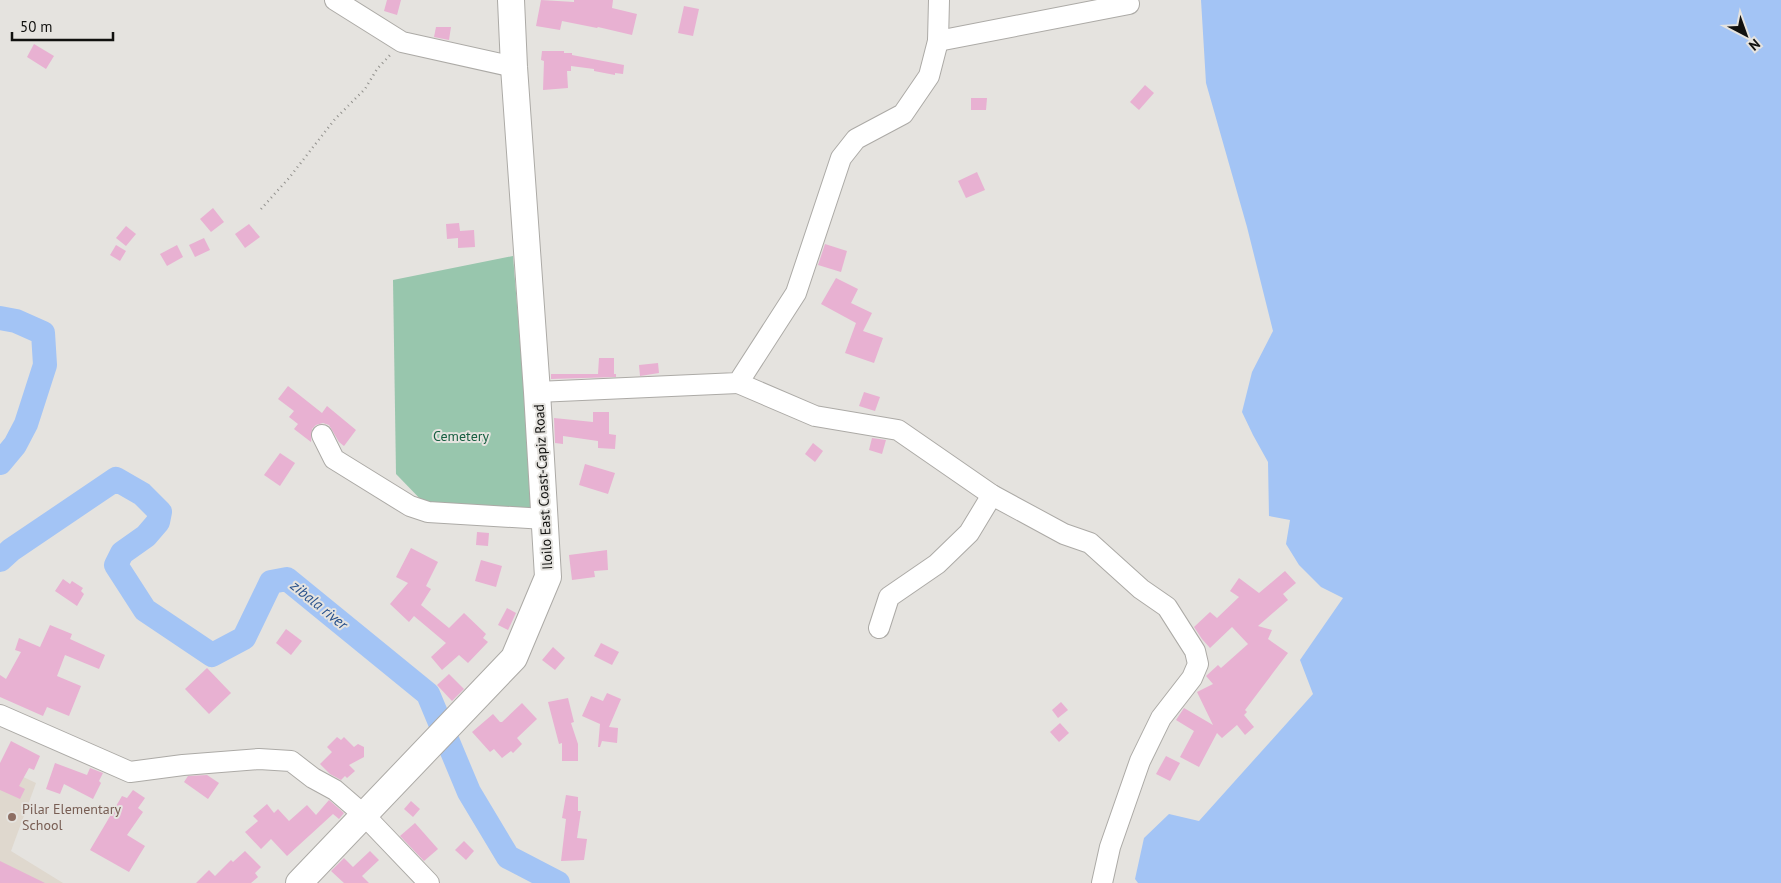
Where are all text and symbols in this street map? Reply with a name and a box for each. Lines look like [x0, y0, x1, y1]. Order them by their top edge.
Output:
scale bar [12, 10, 114, 42]
north arrow [1721, 10, 1771, 60]
text: 50 m [20, 17, 53, 36]
text: N [1745, 35, 1764, 55]
street label: Iloilo East Coast-Capiz Road [530, 404, 556, 570]
park label: Cemetery [433, 427, 490, 445]
water label: zibala river [286, 575, 353, 634]
place label: Pilar Elementary School [22, 800, 121, 834]
marker: Pilar Elementary School [6, 811, 18, 823]

